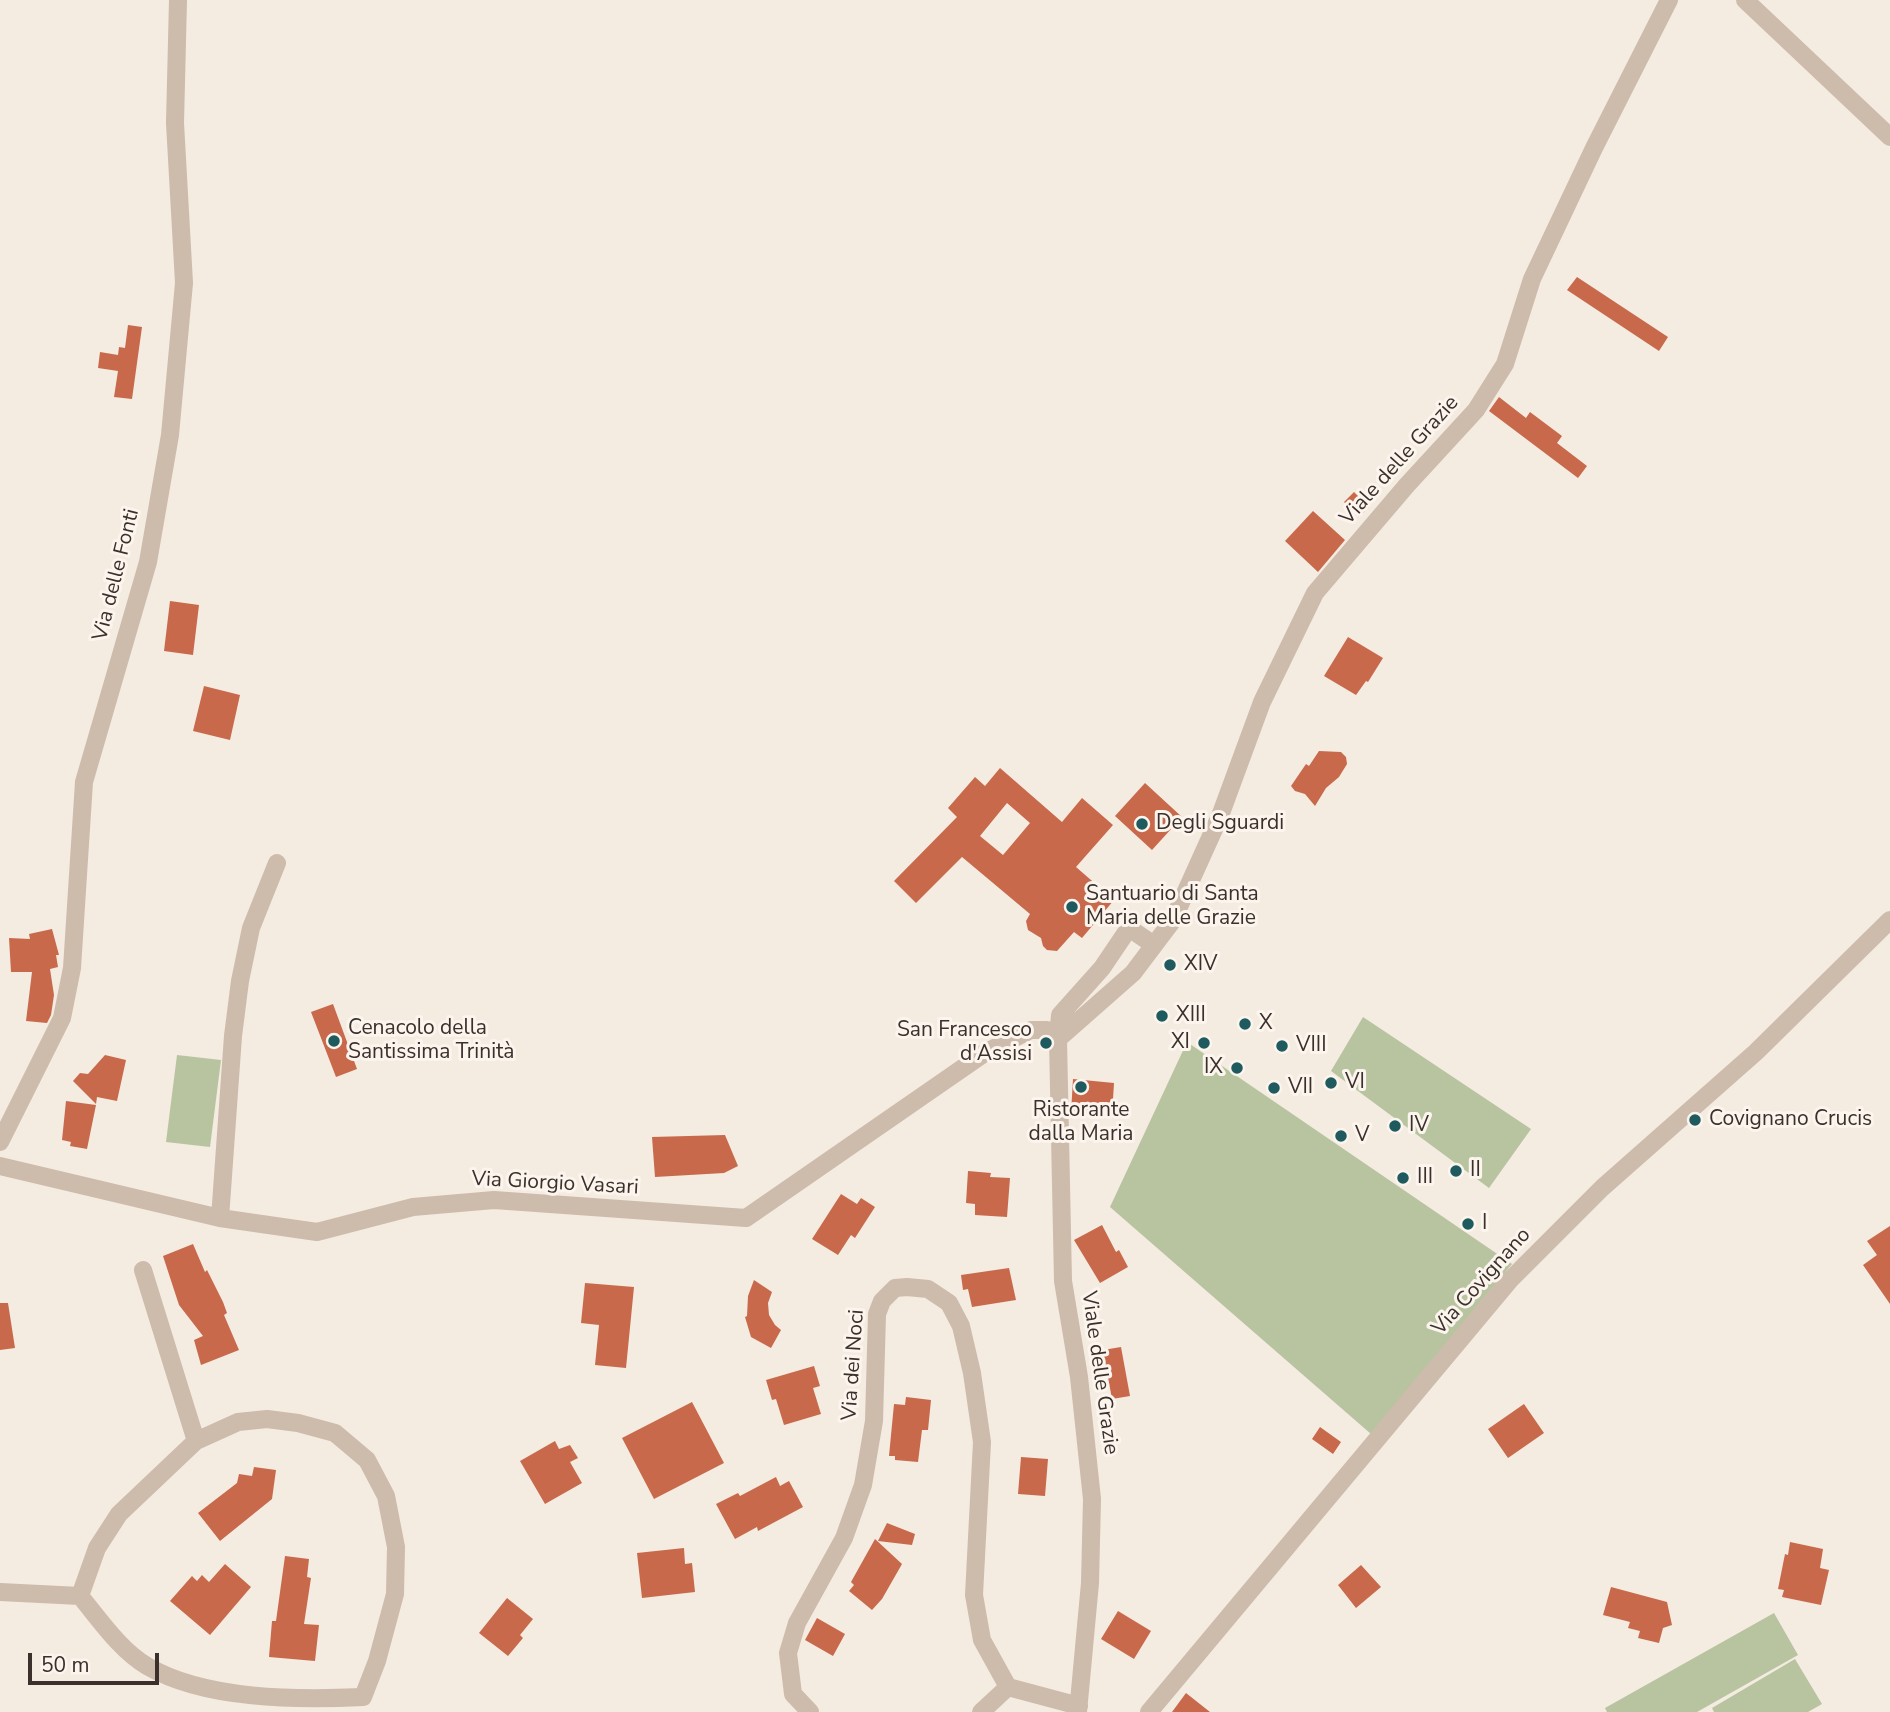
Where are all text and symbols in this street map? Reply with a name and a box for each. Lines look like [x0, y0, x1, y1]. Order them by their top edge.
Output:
street label: Viale delle Grazie [1335, 391, 1465, 531]
street label: Via delle Fonti [88, 506, 146, 644]
place label: Degli Sguardi [1156, 811, 1284, 837]
marker: Degli Sguardi [1134, 816, 1150, 832]
place label: Santuario di Santa Maria delle Grazie [1086, 882, 1259, 932]
marker: Santuario di Santa Maria delle Grazie [1064, 899, 1080, 915]
place label: XIV [1184, 952, 1217, 978]
marker: XIV [1162, 957, 1178, 973]
place label: XIII [1176, 1003, 1206, 1029]
marker: XIII [1154, 1008, 1170, 1024]
place label: X [1259, 1011, 1273, 1037]
place label: Cenacolo della Santissima Trinità [348, 1016, 514, 1066]
marker: X [1237, 1016, 1253, 1032]
place label: San Francesco d'Assisi [897, 1018, 1032, 1068]
place label: XI [1171, 1030, 1190, 1056]
marker: Cenacolo della Santissima Trinità [326, 1033, 342, 1049]
place label: VIII [1296, 1033, 1327, 1059]
marker: San Francesco d'Assisi [1038, 1035, 1054, 1051]
marker: XI [1196, 1035, 1212, 1051]
marker: VIII [1274, 1038, 1290, 1054]
place label: IX [1204, 1055, 1223, 1081]
marker: IX [1229, 1060, 1245, 1076]
place label: VI [1345, 1070, 1365, 1096]
place label: VII [1288, 1075, 1313, 1101]
marker: VI [1323, 1075, 1339, 1091]
marker: Ristorante dalla Maria [1073, 1079, 1089, 1095]
marker: VII [1266, 1080, 1282, 1096]
place label: Ristorante dalla Maria [1029, 1098, 1133, 1148]
place label: Covignano Crucis [1709, 1107, 1872, 1133]
marker: Covignano Crucis [1687, 1112, 1703, 1128]
place label: IV [1409, 1113, 1429, 1139]
marker: IV [1387, 1118, 1403, 1134]
place label: V [1355, 1123, 1369, 1149]
marker: V [1333, 1128, 1349, 1144]
place label: II [1470, 1158, 1481, 1184]
marker: II [1448, 1163, 1464, 1179]
place label: III [1417, 1165, 1433, 1191]
street label: Via Giorgio Vasari [471, 1167, 639, 1201]
marker: III [1395, 1170, 1411, 1186]
place label: I [1482, 1211, 1487, 1237]
marker: I [1460, 1216, 1476, 1232]
street label: Via Covignano [1427, 1223, 1537, 1341]
street label: Viale delle Grazie [1075, 1290, 1123, 1456]
street label: Via dei Noci [838, 1309, 870, 1421]
scale bar [32, 1638, 163, 1682]
text: 50 m [41, 1651, 90, 1679]

